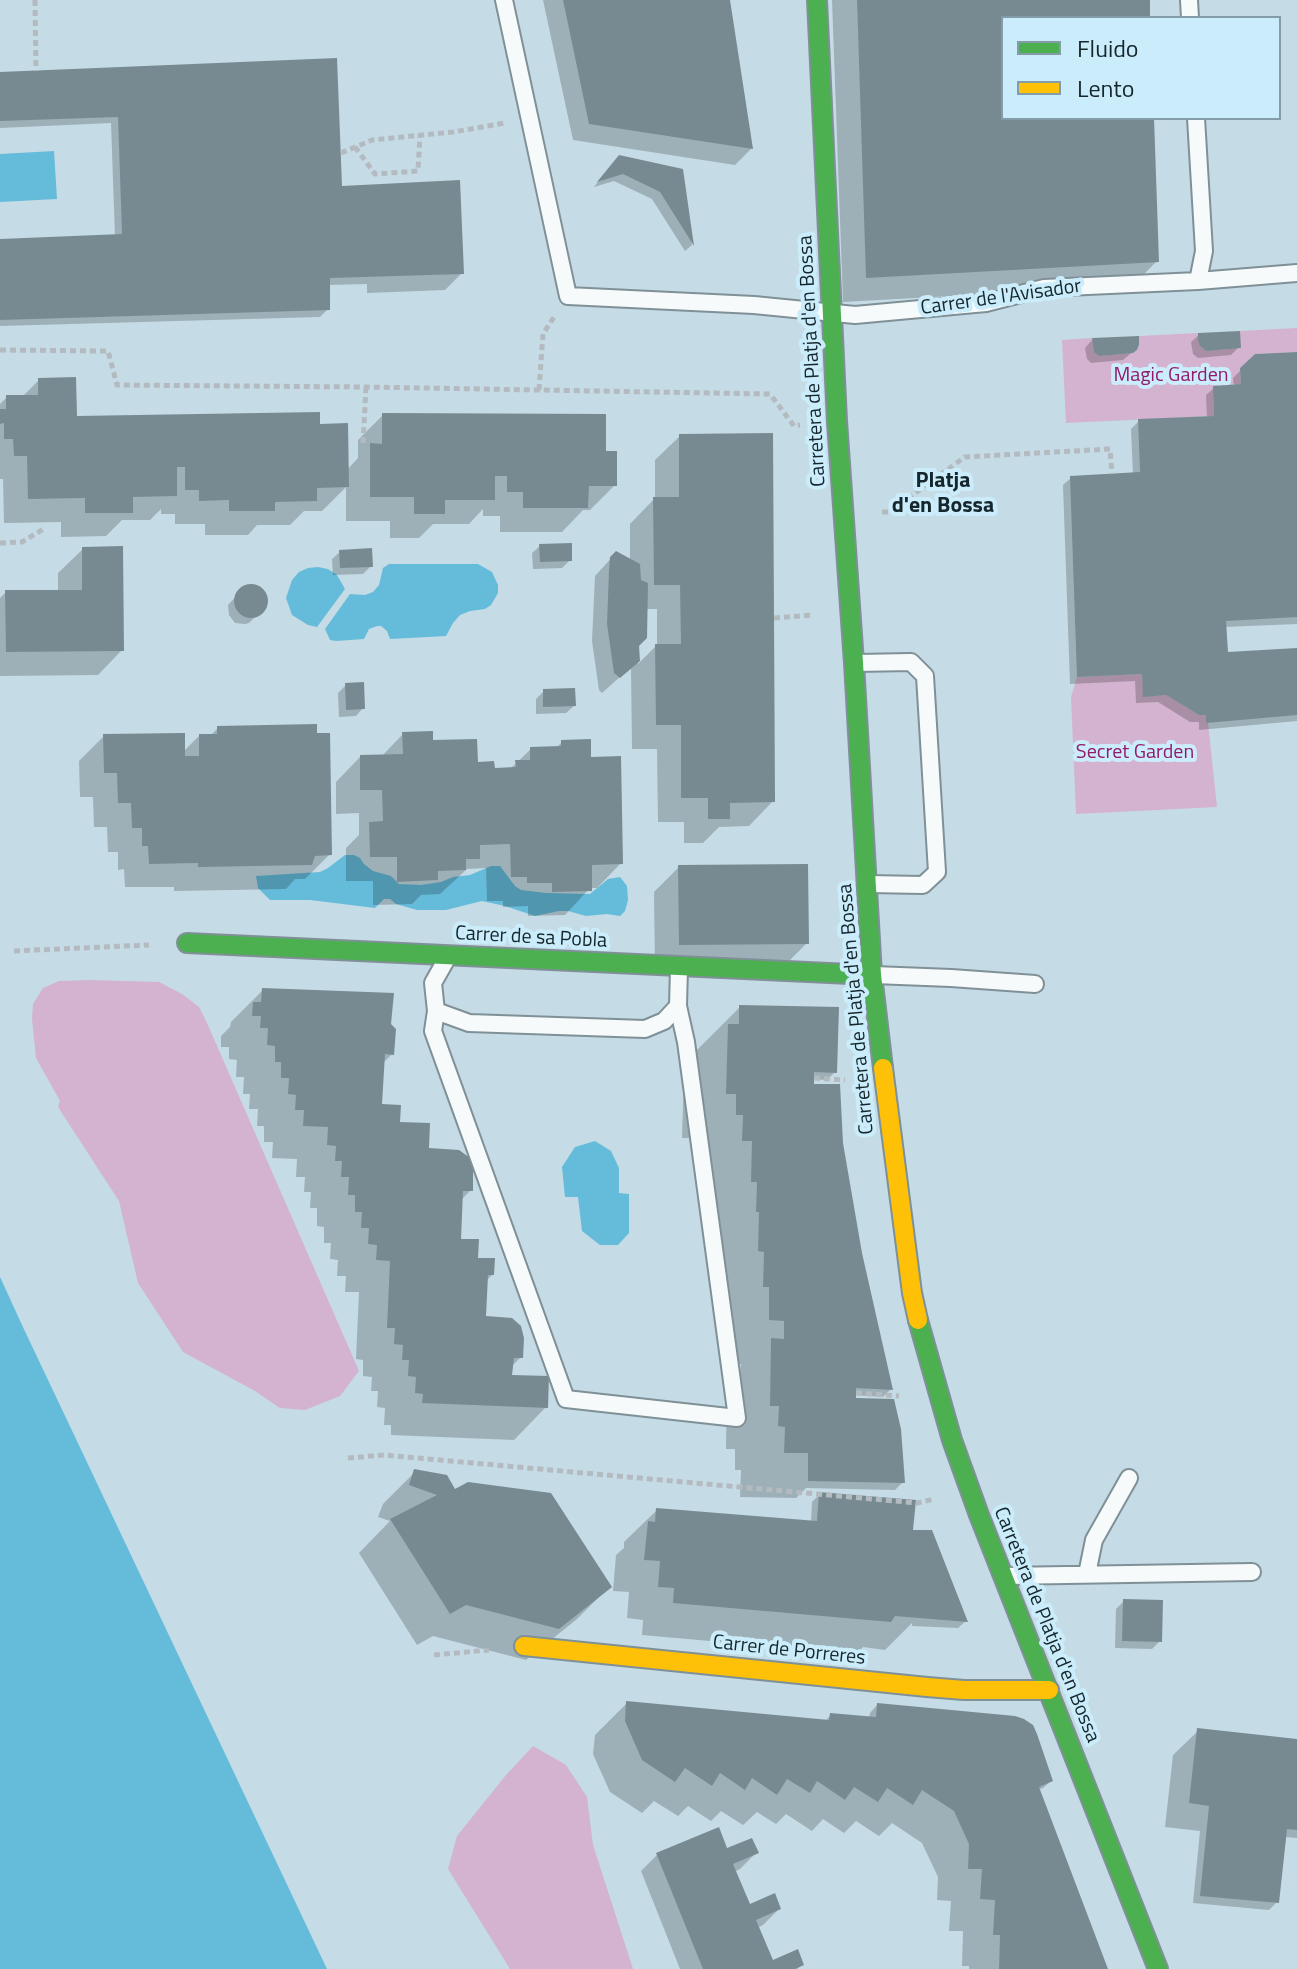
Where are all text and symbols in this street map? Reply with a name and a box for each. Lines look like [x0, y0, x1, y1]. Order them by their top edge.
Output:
legend [1001, 16, 1281, 120]
text: Fluido [1077, 30, 1139, 66]
text: Lento [1077, 70, 1134, 106]
street label: Carretera de Platja d'en Bossa [794, 235, 832, 487]
street label: Carrer de l'Avisador [919, 275, 1083, 321]
park label: Magic Garden [1113, 364, 1229, 388]
district label: Platja d'en Bossa [892, 469, 994, 520]
park label: Secret Garden [1076, 741, 1194, 765]
street label: Carretera de Platja d'en Bossa [834, 883, 880, 1135]
street label: Carrer de sa Pobla [454, 922, 608, 954]
street label: Carretera de Platja d'en Bossa [988, 1504, 1104, 1746]
street label: Carrer de Porreres [712, 1631, 866, 1671]

